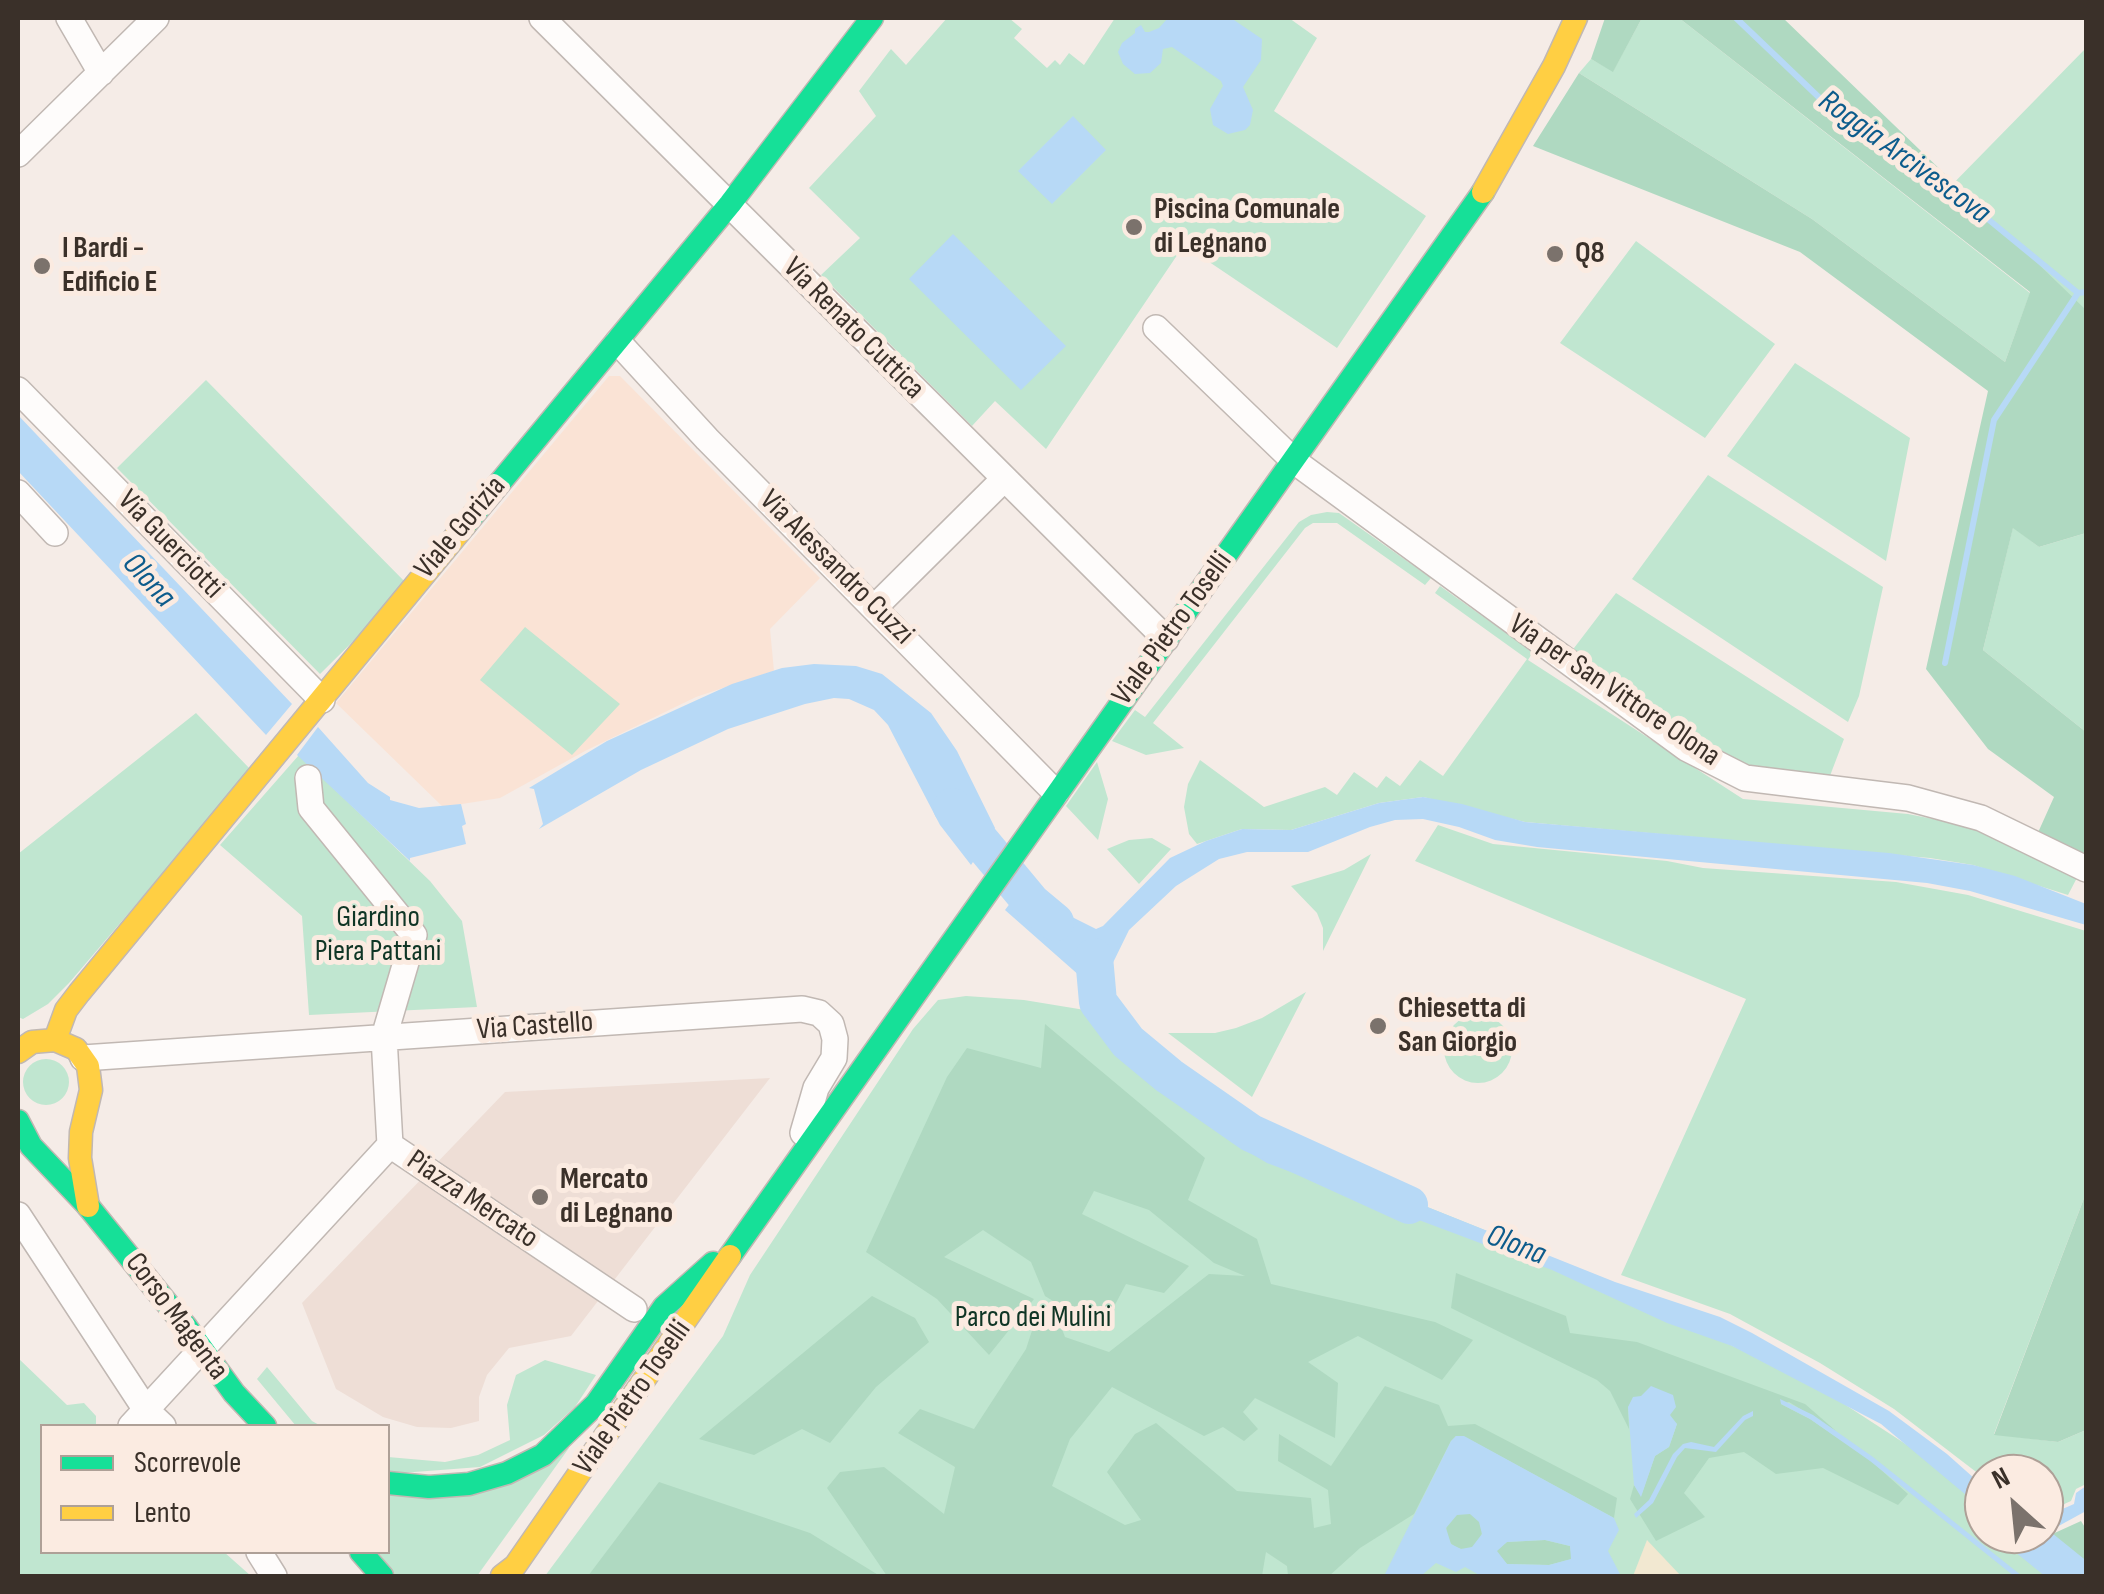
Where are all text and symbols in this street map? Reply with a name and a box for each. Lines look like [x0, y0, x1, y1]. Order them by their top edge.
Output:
water label: Roggia Arcivescova [1810, 83, 1998, 233]
place label: Piscina Comunale di Legnano [1154, 192, 1340, 262]
marker: Piscina Comunale di Legnano [1123, 216, 1145, 238]
place label: I Bardi - Edificio E [62, 231, 158, 302]
place label: Q8 [1575, 236, 1605, 272]
marker: Q8 [1544, 243, 1566, 265]
street label: Via Renato Cuttica [775, 251, 931, 407]
marker: I Bardi - Edificio E [31, 255, 53, 277]
street label: Viale Gorizia [408, 469, 514, 587]
street label: Via Guerciotti [109, 483, 231, 607]
street label: Via Alessandro Cuzzi [751, 483, 921, 653]
street label: Viale Pietro Toselli [1105, 545, 1241, 713]
water label: Olona [113, 546, 183, 616]
street label: Via per San Vittore Olona [1502, 607, 1726, 775]
park label: Giardino Piera Pattani [315, 900, 441, 970]
place label: Chiesetta di San Giorgio [1398, 991, 1526, 1062]
street label: Via Castello [476, 1005, 594, 1049]
marker: Chiesetta di San Giorgio [1367, 1015, 1389, 1037]
street label: Piazza Mercato [400, 1143, 544, 1257]
place label: Mercato di Legnano [560, 1162, 673, 1232]
marker: Mercato di Legnano [529, 1186, 551, 1208]
water label: Olona [1481, 1217, 1551, 1275]
street label: Corso Magenta [117, 1246, 235, 1388]
park label: Parco dei Mulini [955, 1300, 1111, 1336]
street label: Viale Pietro Toselli [566, 1314, 700, 1482]
legend [40, 1424, 390, 1554]
text: Scorrevole [134, 1445, 241, 1481]
north arrow [1964, 1454, 2064, 1554]
text: N [1987, 1461, 2015, 1497]
text: Lento [134, 1495, 191, 1531]

